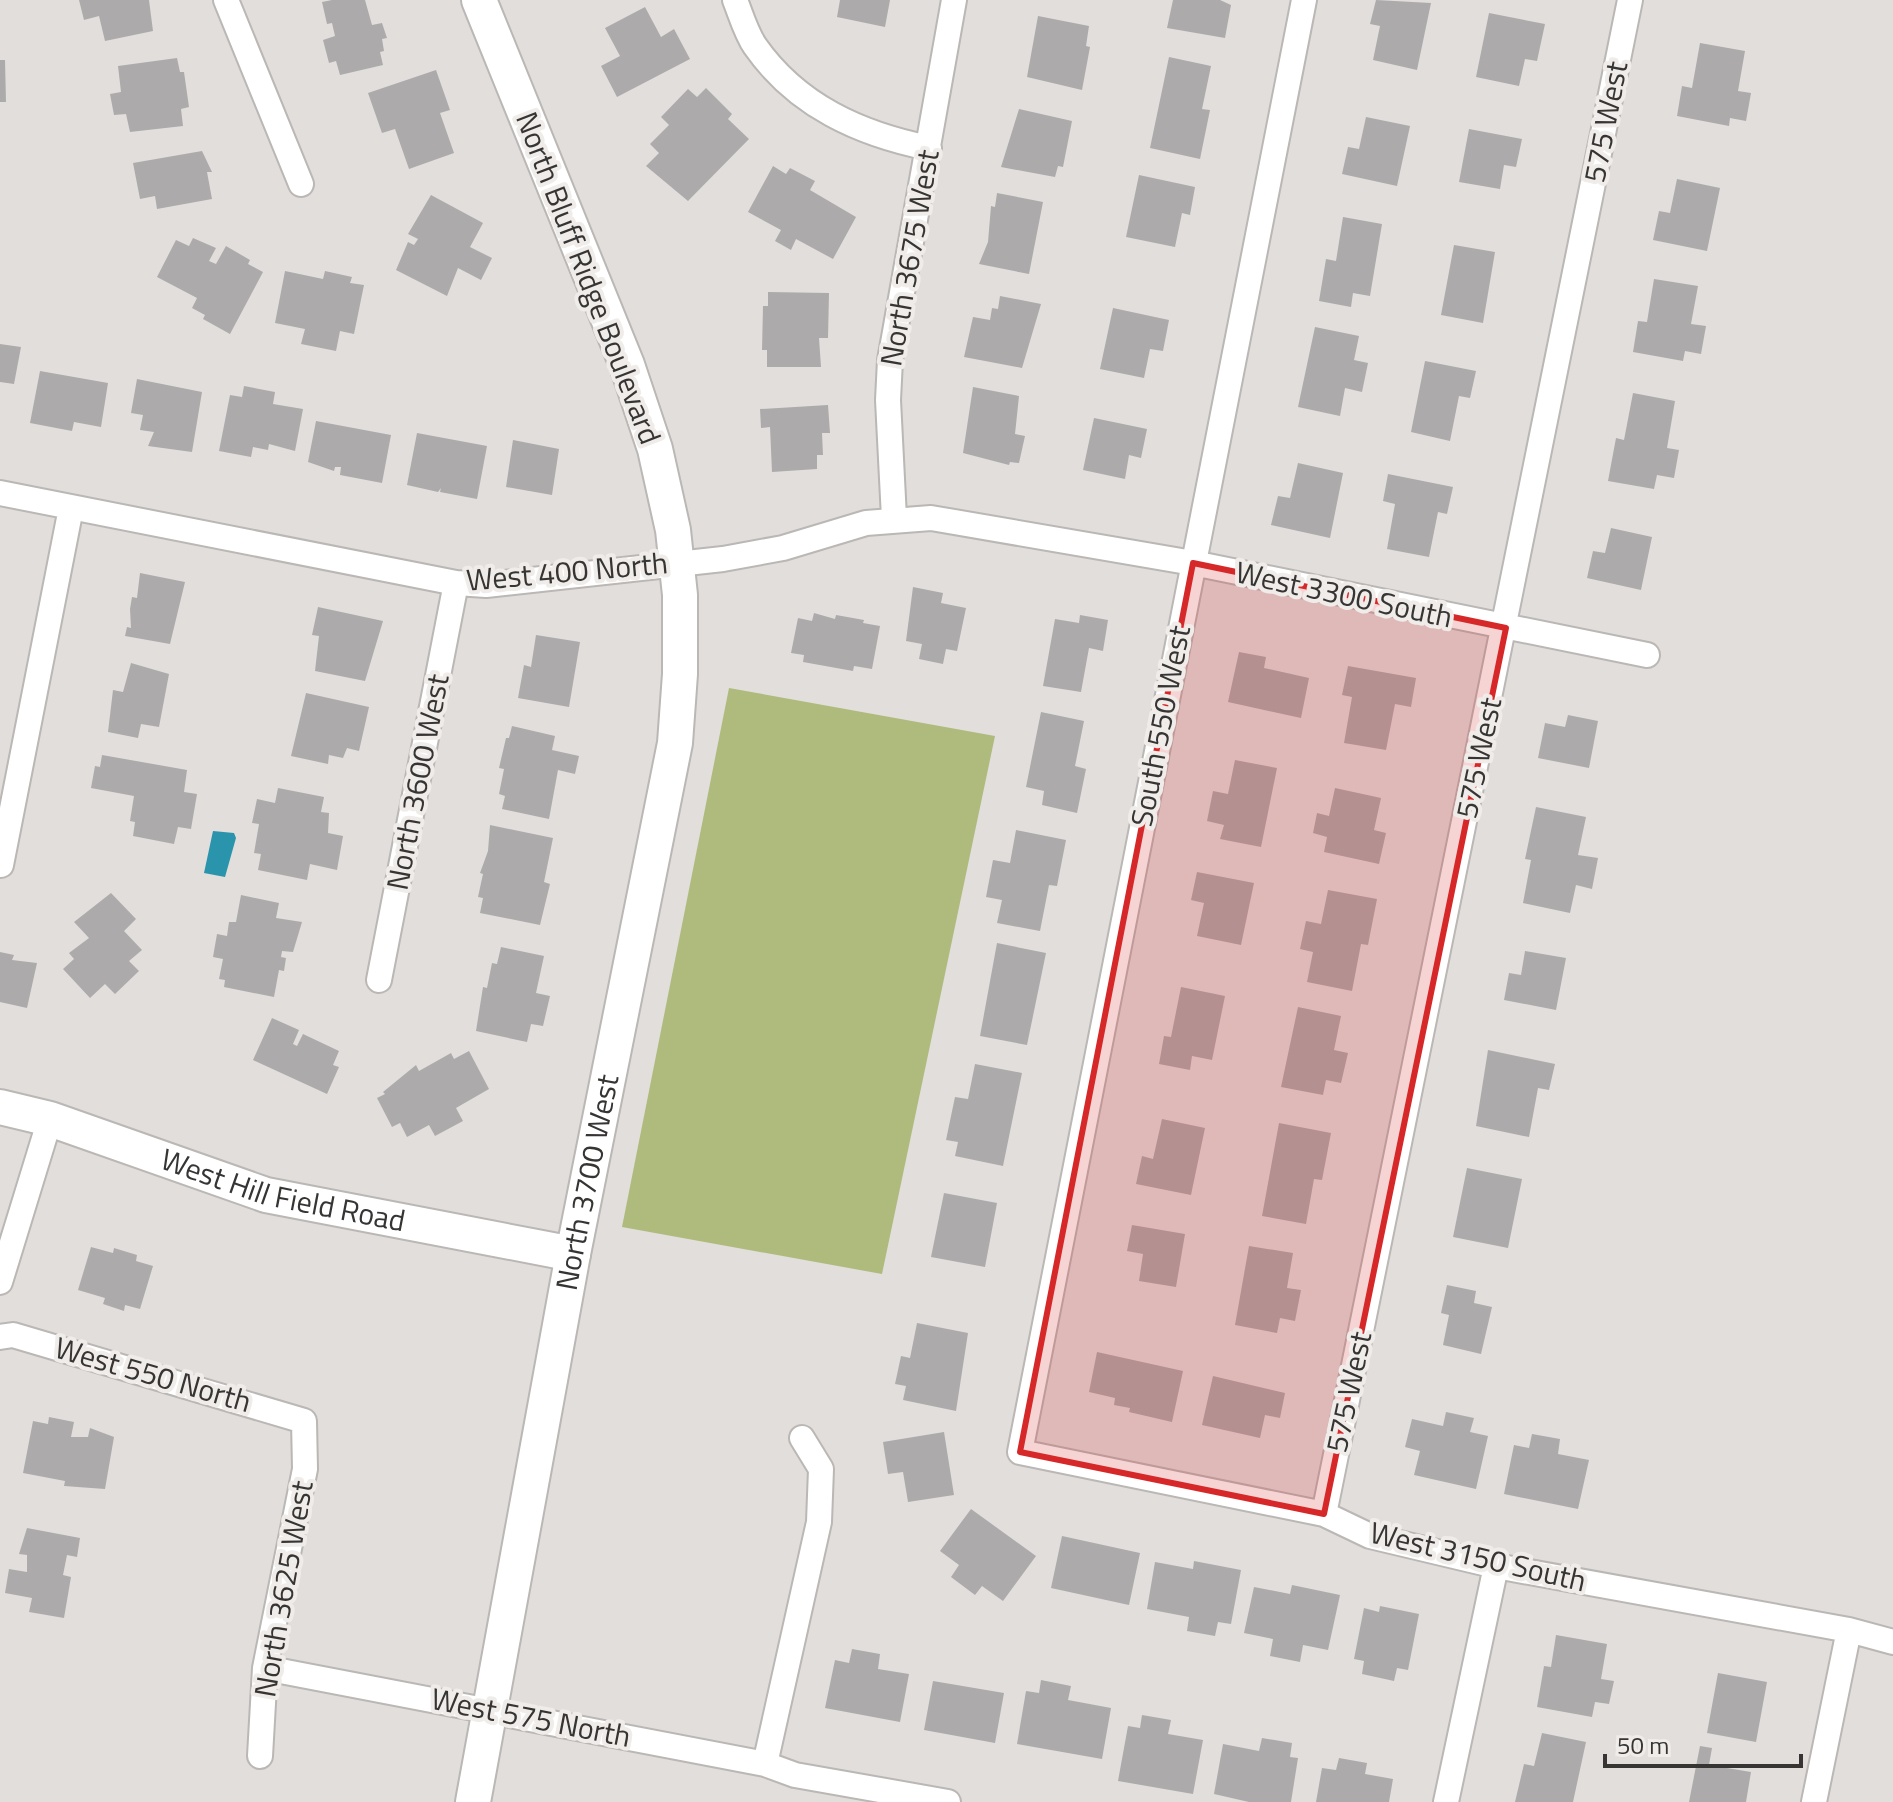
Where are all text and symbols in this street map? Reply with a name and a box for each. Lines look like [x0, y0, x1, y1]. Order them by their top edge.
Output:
street label: 575 West [1571, 57, 1639, 186]
street label: North Bluff Ridge Boulevard [504, 105, 674, 451]
street label: North 3675 West [867, 146, 951, 370]
street label: West 400 North [464, 539, 670, 603]
street label: West 3300 South [1231, 549, 1457, 639]
street label: South 550 West [1118, 621, 1202, 830]
street label: North 3600 West [374, 669, 461, 894]
street label: 575 West [1443, 693, 1513, 823]
street label: North 3700 West [543, 1070, 630, 1294]
street label: West Hill Field Road [155, 1136, 409, 1243]
street label: West 550 North [50, 1324, 257, 1424]
street label: 575 West [1313, 1327, 1383, 1457]
street label: North 3625 West [241, 1477, 325, 1701]
street label: West 3150 South [1366, 1509, 1591, 1603]
street label: West 575 North [428, 1675, 635, 1759]
scale bar [1605, 1718, 1801, 1768]
text: 50 m [1617, 1727, 1669, 1763]

